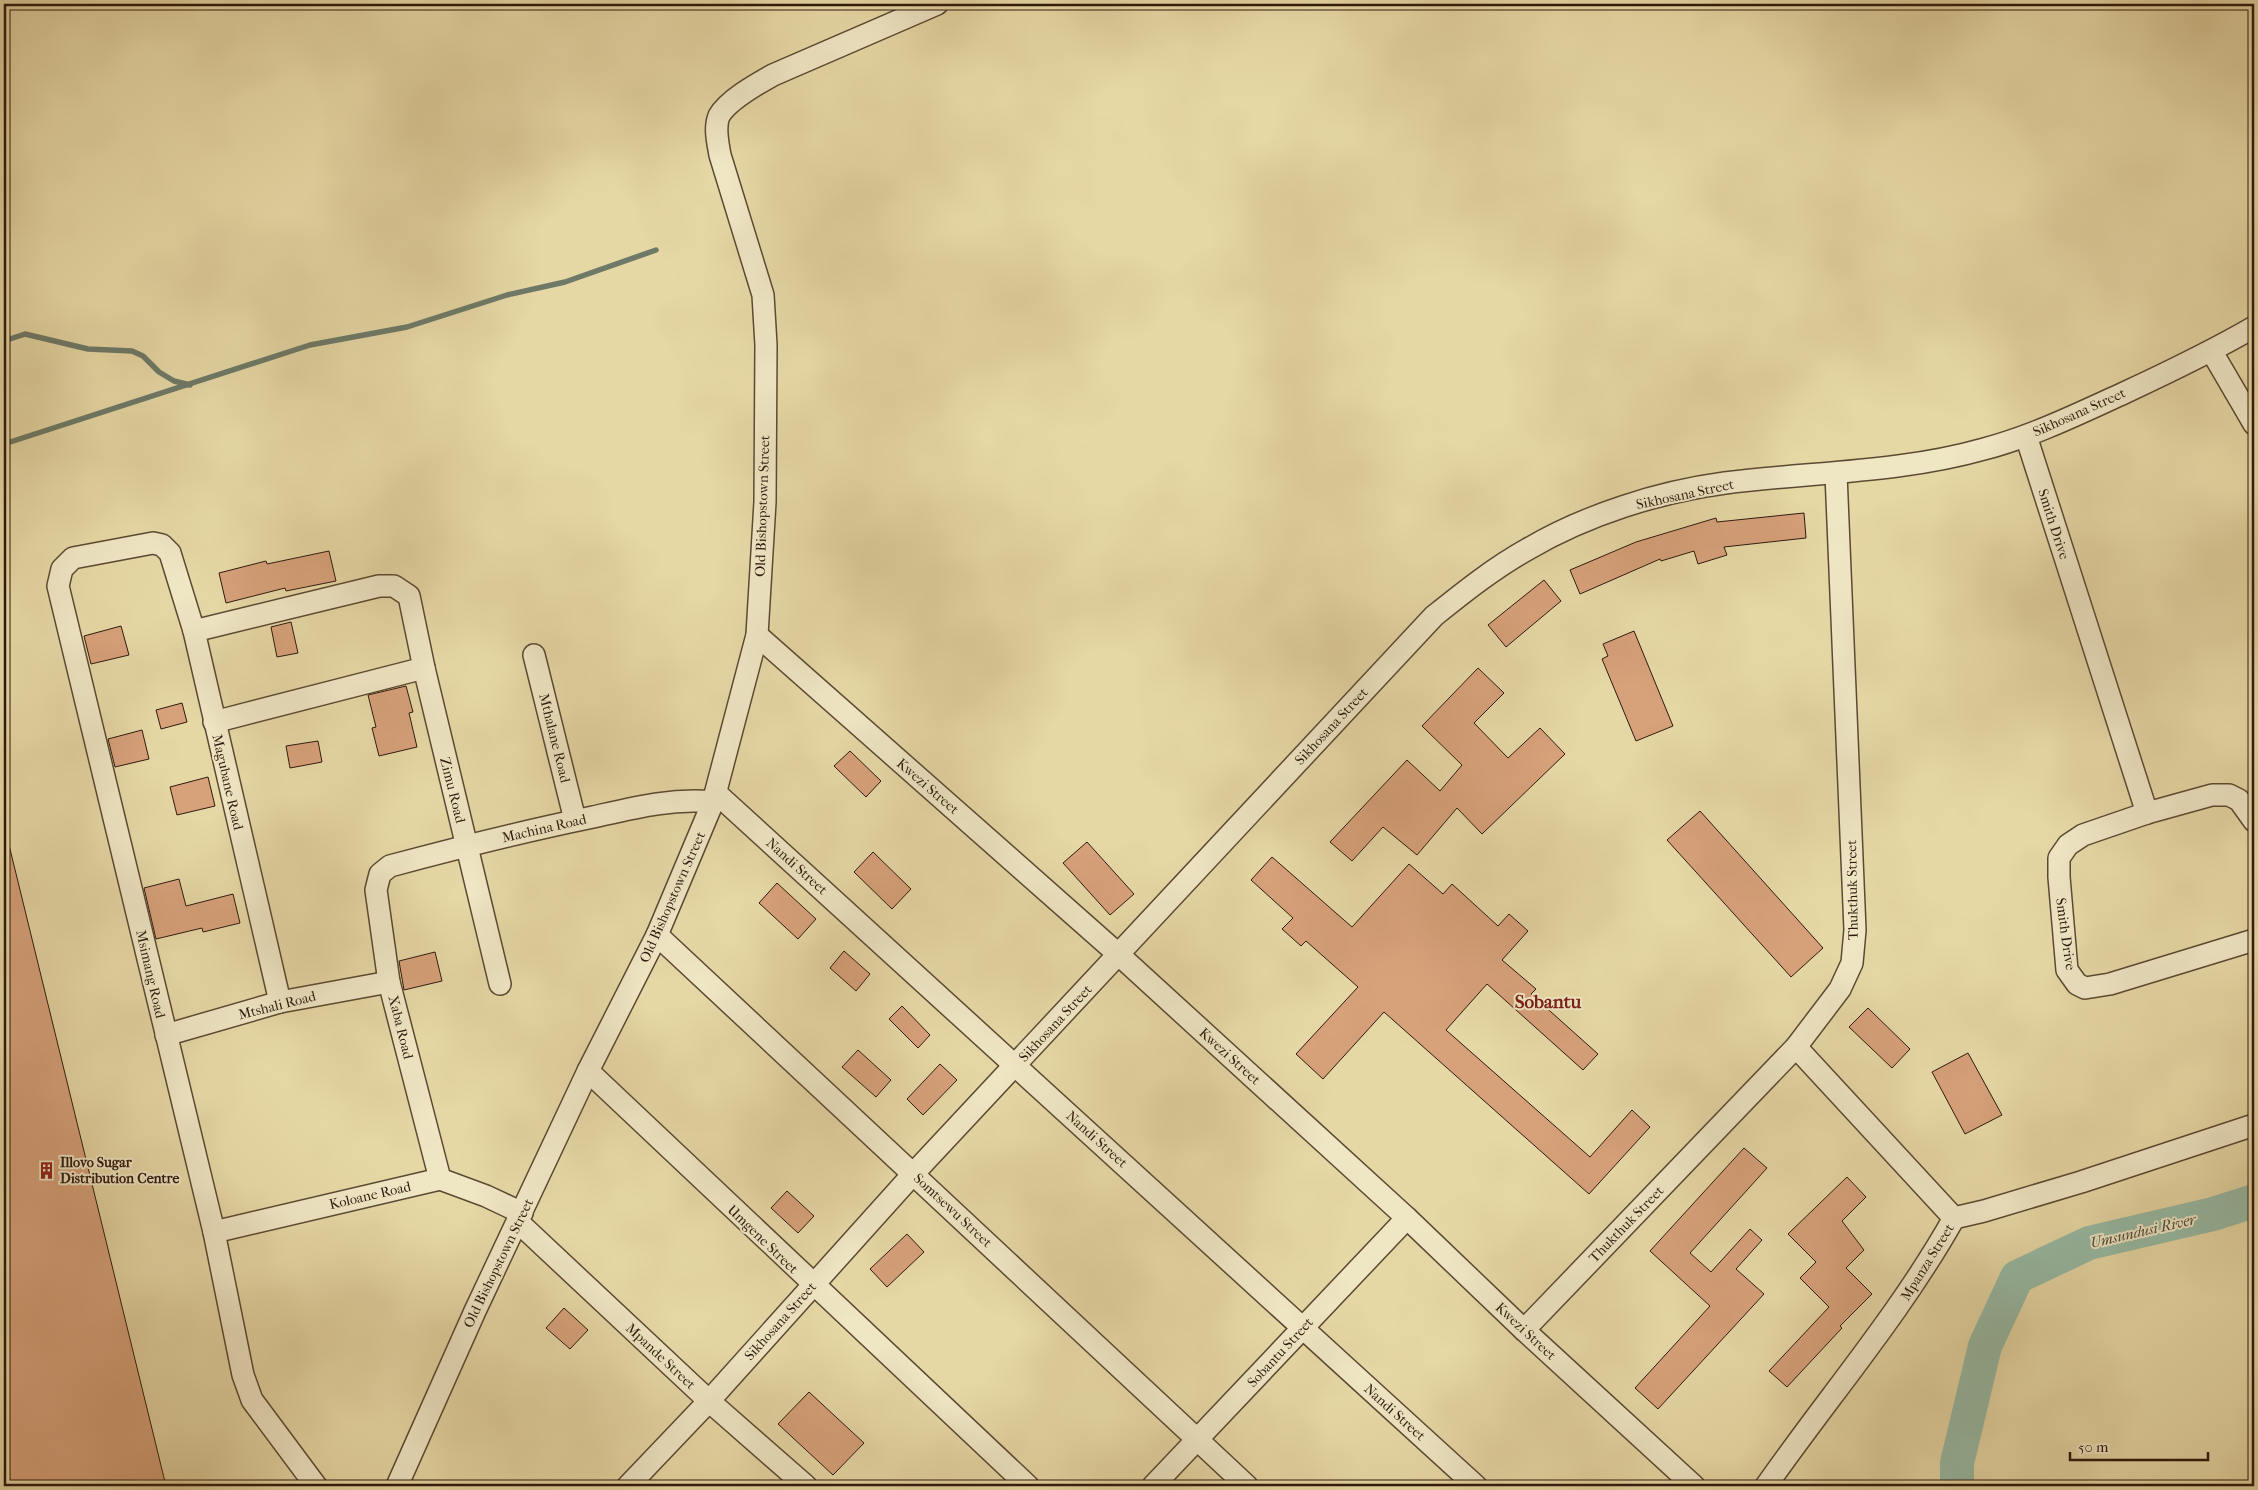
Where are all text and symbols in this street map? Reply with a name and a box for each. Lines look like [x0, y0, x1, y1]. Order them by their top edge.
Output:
street label: Sikhosana Street [2030, 384, 2128, 440]
street label: Old Bishopstown Street [752, 435, 773, 577]
street label: Sikhosana Street [1635, 476, 1736, 513]
street label: Smith Drive [2034, 487, 2073, 562]
street label: Sikhosana Street [1291, 684, 1372, 769]
street label: Mthalane Road [535, 692, 574, 785]
street label: Magubane Road [208, 733, 247, 832]
street label: Zimu Road [436, 755, 469, 825]
street label: Kwezi Street [893, 755, 962, 818]
street label: Machina Road [500, 810, 588, 846]
street label: Old Bishopstown Street [636, 829, 709, 965]
street label: Nandi Street [763, 834, 831, 898]
street label: Thukthuk Street [1843, 840, 1862, 940]
street label: Smith Drive [2052, 897, 2079, 971]
street label: Msimang Road [132, 928, 169, 1020]
street label: Sikhosana Street [1015, 981, 1096, 1066]
street label: Mtshali Road [237, 988, 318, 1023]
district label: Sobantu [1515, 991, 1582, 1013]
street label: Xaba Road [384, 993, 417, 1061]
street label: Kwezi Street [1195, 1024, 1264, 1088]
street label: Nandi Street [1063, 1107, 1131, 1171]
place label: Illovo Sugar Distribution Centre [60, 1154, 179, 1187]
building icon: Illovo Sugar Distribution Centre [36, 1160, 56, 1180]
street label: Somtsewu Street [910, 1170, 995, 1251]
street label: Koloane Road [328, 1178, 413, 1213]
street label: Thukthuk Street [1585, 1182, 1667, 1266]
street label: Old Bishopstown Street [460, 1196, 537, 1331]
street label: Umgene Street [724, 1201, 802, 1277]
water label: Umsundusi River [2088, 1210, 2199, 1252]
street label: Mpanza Street [1897, 1221, 1958, 1304]
street label: Sikhosana Street [741, 1279, 820, 1364]
street label: Kwezi Street [1492, 1299, 1559, 1364]
street label: Sobantu Street [1244, 1314, 1317, 1391]
street label: Mpande Street [622, 1320, 699, 1393]
street label: Nandi Street [1361, 1380, 1429, 1444]
scale bar [2070, 1430, 2208, 1462]
text: 50 m [2078, 1438, 2109, 1456]

